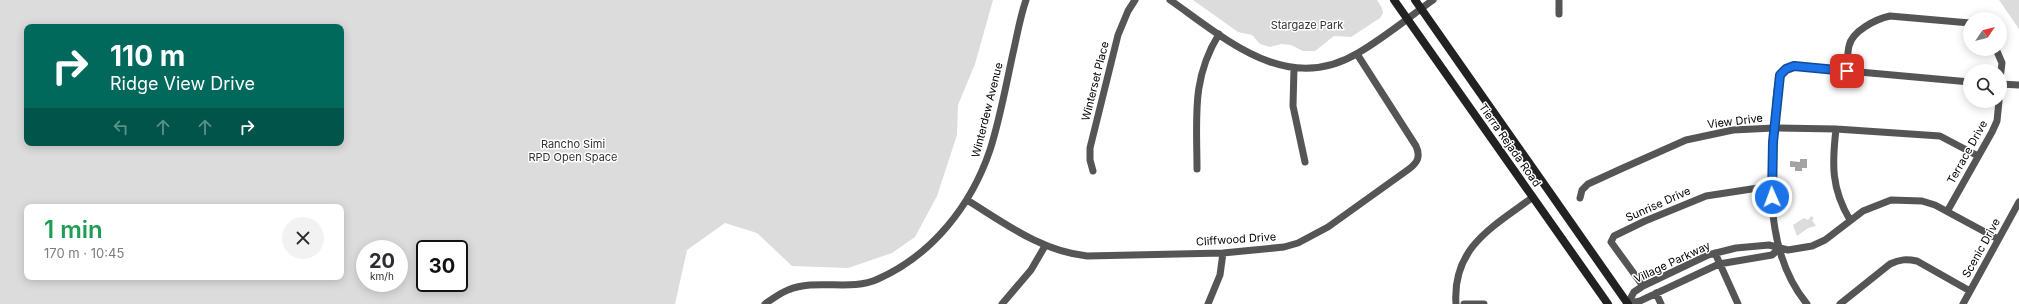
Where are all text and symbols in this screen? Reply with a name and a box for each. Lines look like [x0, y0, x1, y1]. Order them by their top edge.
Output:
north arrow [1963, 12, 2007, 56]
map controls [1963, 12, 2007, 108]
park label: Stargaze Park [1271, 18, 1343, 32]
text: 110 m [110, 39, 185, 73]
icon: right [44, 40, 96, 92]
street label: Winterset Place [1078, 40, 1112, 122]
pin [1830, 54, 1864, 88]
icon: arrive [1836, 60, 1858, 82]
street label: Winterdew Avenue [968, 61, 1006, 159]
button: search [1963, 64, 2007, 108]
text: Ridge View Drive [110, 73, 255, 94]
street label: Tierra Rejada Road [1476, 101, 1544, 189]
street label: View Drive [1706, 111, 1764, 131]
icon: left [110, 116, 132, 138]
icon: ahead [152, 116, 174, 138]
icon: ahead [194, 116, 216, 138]
icon: right [236, 116, 258, 138]
street label: Terrace Drive [1944, 118, 1990, 186]
park label: Rancho Simi RPD Open Space [528, 137, 618, 164]
position arrow [1751, 176, 1793, 218]
street label: Sunrise Drive [1623, 183, 1693, 225]
text: 1 min [44, 215, 103, 244]
street label: Scenic Drive [1959, 216, 2003, 280]
button: close [282, 217, 324, 259]
street label: Cliffwood Drive [1195, 229, 1277, 249]
street label: Village Parkway [1632, 238, 1712, 286]
speed limit sign: 30 [416, 240, 468, 292]
text: 170 m · 10:45 [44, 245, 124, 261]
text: 20 [369, 249, 395, 273]
text: km/h [370, 270, 394, 282]

